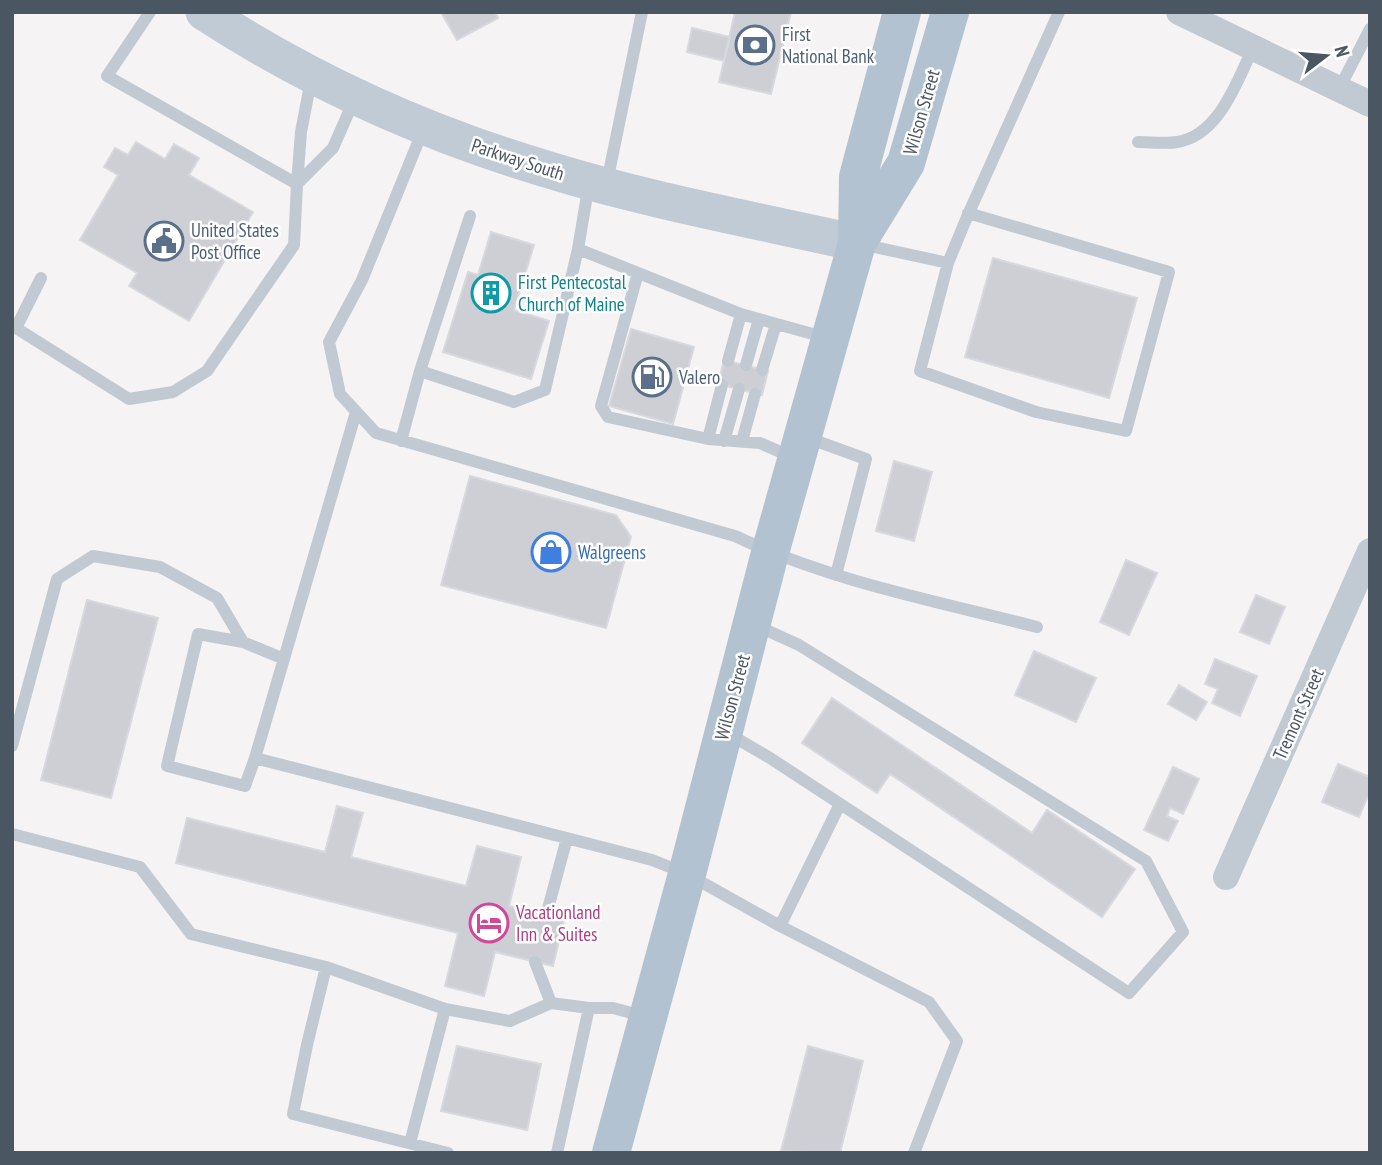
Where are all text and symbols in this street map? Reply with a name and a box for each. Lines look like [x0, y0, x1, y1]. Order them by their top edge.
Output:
north arrow [1291, 21, 1361, 91]
place label: First National Bank [782, 22, 875, 68]
bank icon: First National Bank [734, 24, 776, 66]
text: N [1329, 43, 1355, 60]
street label: Wilson Street [897, 66, 945, 157]
street label: Parkway South [469, 133, 567, 185]
place label: United States Post Office [191, 218, 279, 264]
public building icon: United States Post Office [143, 220, 185, 262]
place label: First Pentecostal Church of Maine [518, 270, 627, 316]
building icon: First Pentecostal Church of Maine [470, 272, 512, 314]
fuel station icon: Valero [631, 356, 673, 398]
place label: Valero [678, 365, 720, 389]
shop icon: Walgreens [530, 531, 572, 573]
place label: Walgreens [578, 540, 646, 564]
street label: Wilson Street [709, 651, 755, 742]
street label: Tremont Street [1267, 664, 1329, 763]
place label: Vacationland Inn & Suites [515, 900, 600, 946]
hotel icon: Vacationland Inn & Suites [468, 902, 510, 944]

